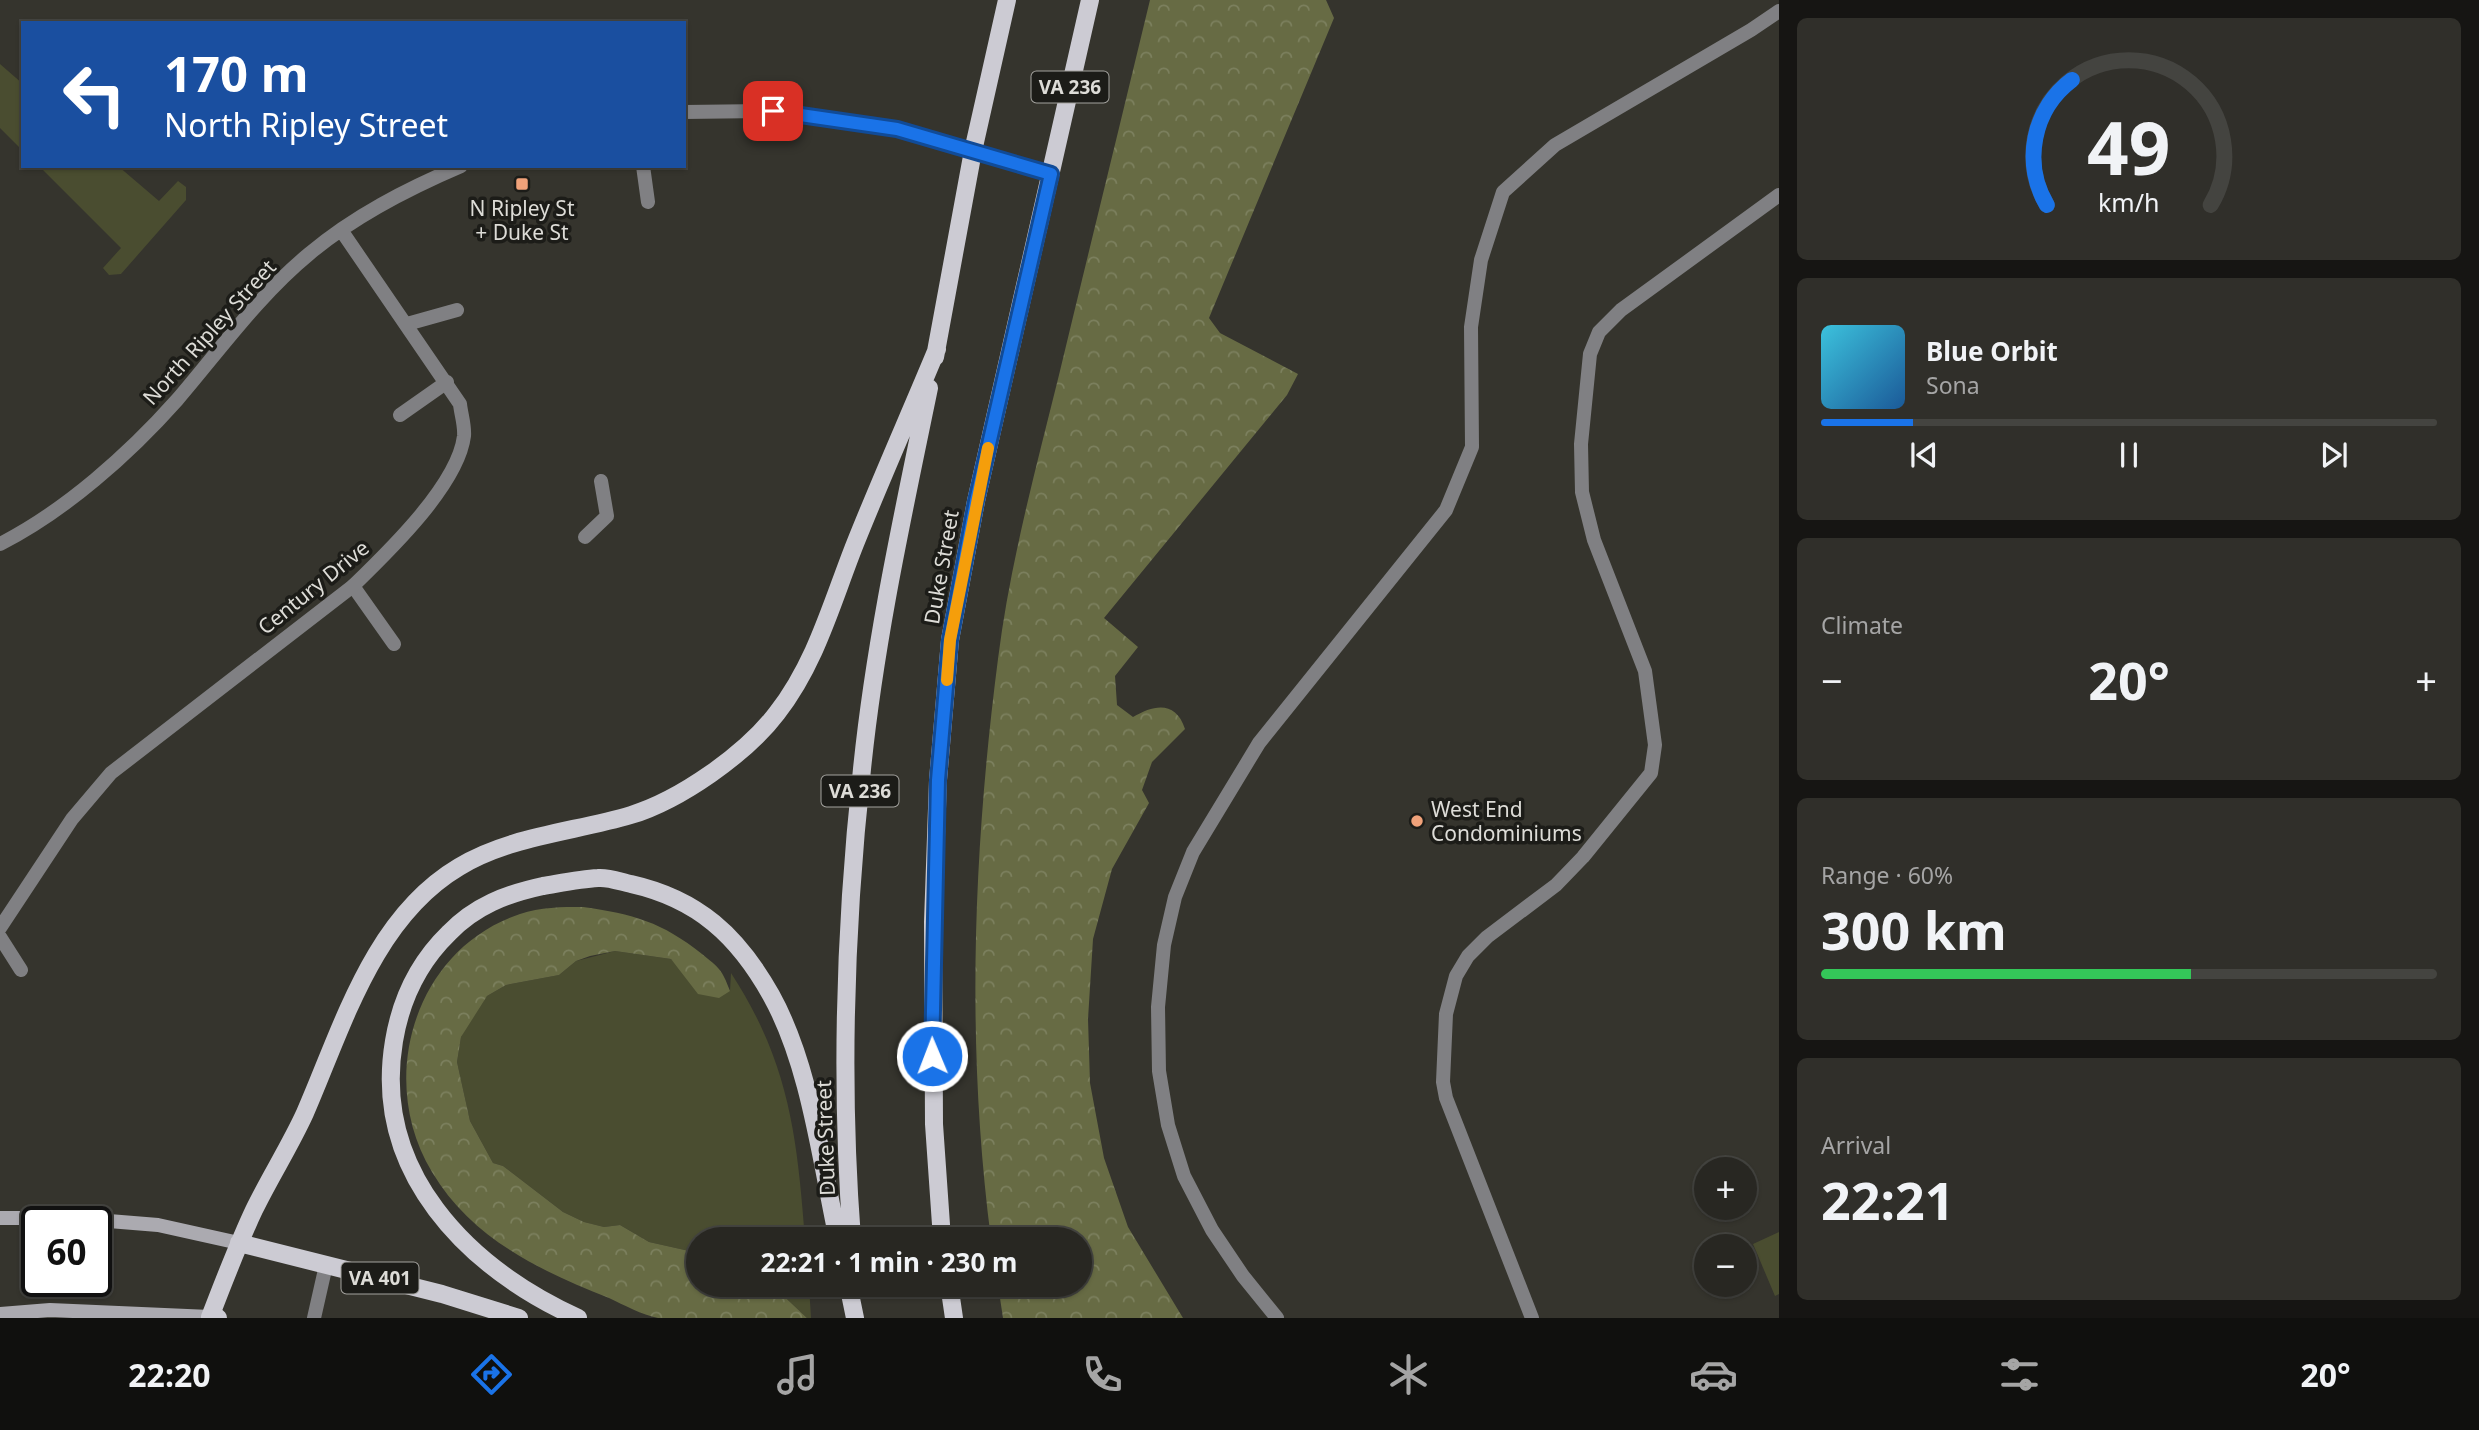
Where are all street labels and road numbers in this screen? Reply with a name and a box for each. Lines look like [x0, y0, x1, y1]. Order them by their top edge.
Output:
road number: VA 236 [1032, 72, 1108, 102]
street label: North Ripley Street [136, 253, 282, 411]
street label: Duke Street [917, 507, 965, 626]
street label: Century Drive [252, 534, 374, 640]
road number: VA 236 [822, 776, 898, 806]
street label: Duke Street [809, 1079, 841, 1196]
road number: VA 401 [342, 1262, 418, 1294]

